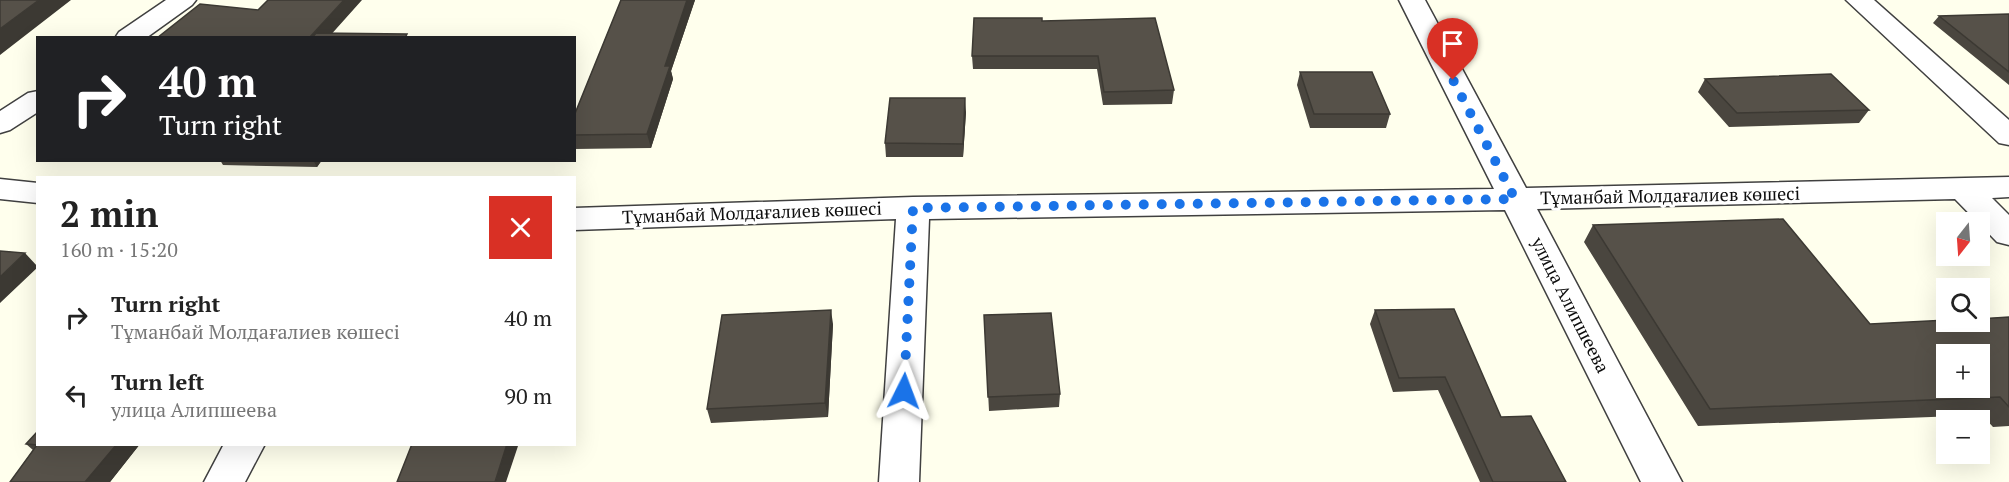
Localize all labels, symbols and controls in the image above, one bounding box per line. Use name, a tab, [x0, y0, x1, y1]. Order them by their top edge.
pin	[1427, 18, 1478, 80]
icon: arrive	[1436, 27, 1469, 60]
text: 40 m	[159, 53, 257, 109]
icon: right	[60, 60, 138, 138]
text: Turn right	[159, 107, 282, 143]
street label: Тұманбай Молдағалиев көшесі	[1540, 181, 1800, 209]
text: 2 min	[60, 190, 158, 237]
street label: Тұманбай Молдағалиев көшесі	[622, 195, 882, 229]
button: close	[489, 196, 552, 259]
north arrow	[1936, 212, 1990, 266]
map controls	[1936, 212, 1990, 464]
street label: улица Алипшеева	[1526, 232, 1616, 377]
text: 160 m · 15:20	[60, 236, 178, 263]
button: search	[1936, 278, 1990, 332]
text: Turn right	[111, 289, 220, 318]
icon: right	[60, 301, 93, 334]
text: 40 m	[504, 303, 552, 332]
text: Тұманбай Молдағалиев көшесі	[111, 318, 400, 345]
button: +	[1936, 344, 1990, 398]
position arrow	[872, 359, 936, 423]
text: Turn left	[111, 367, 204, 396]
icon: left	[60, 379, 93, 412]
text: 90 m	[504, 381, 552, 410]
text: улица Алипшеева	[111, 396, 277, 423]
button: −	[1936, 410, 1990, 464]

